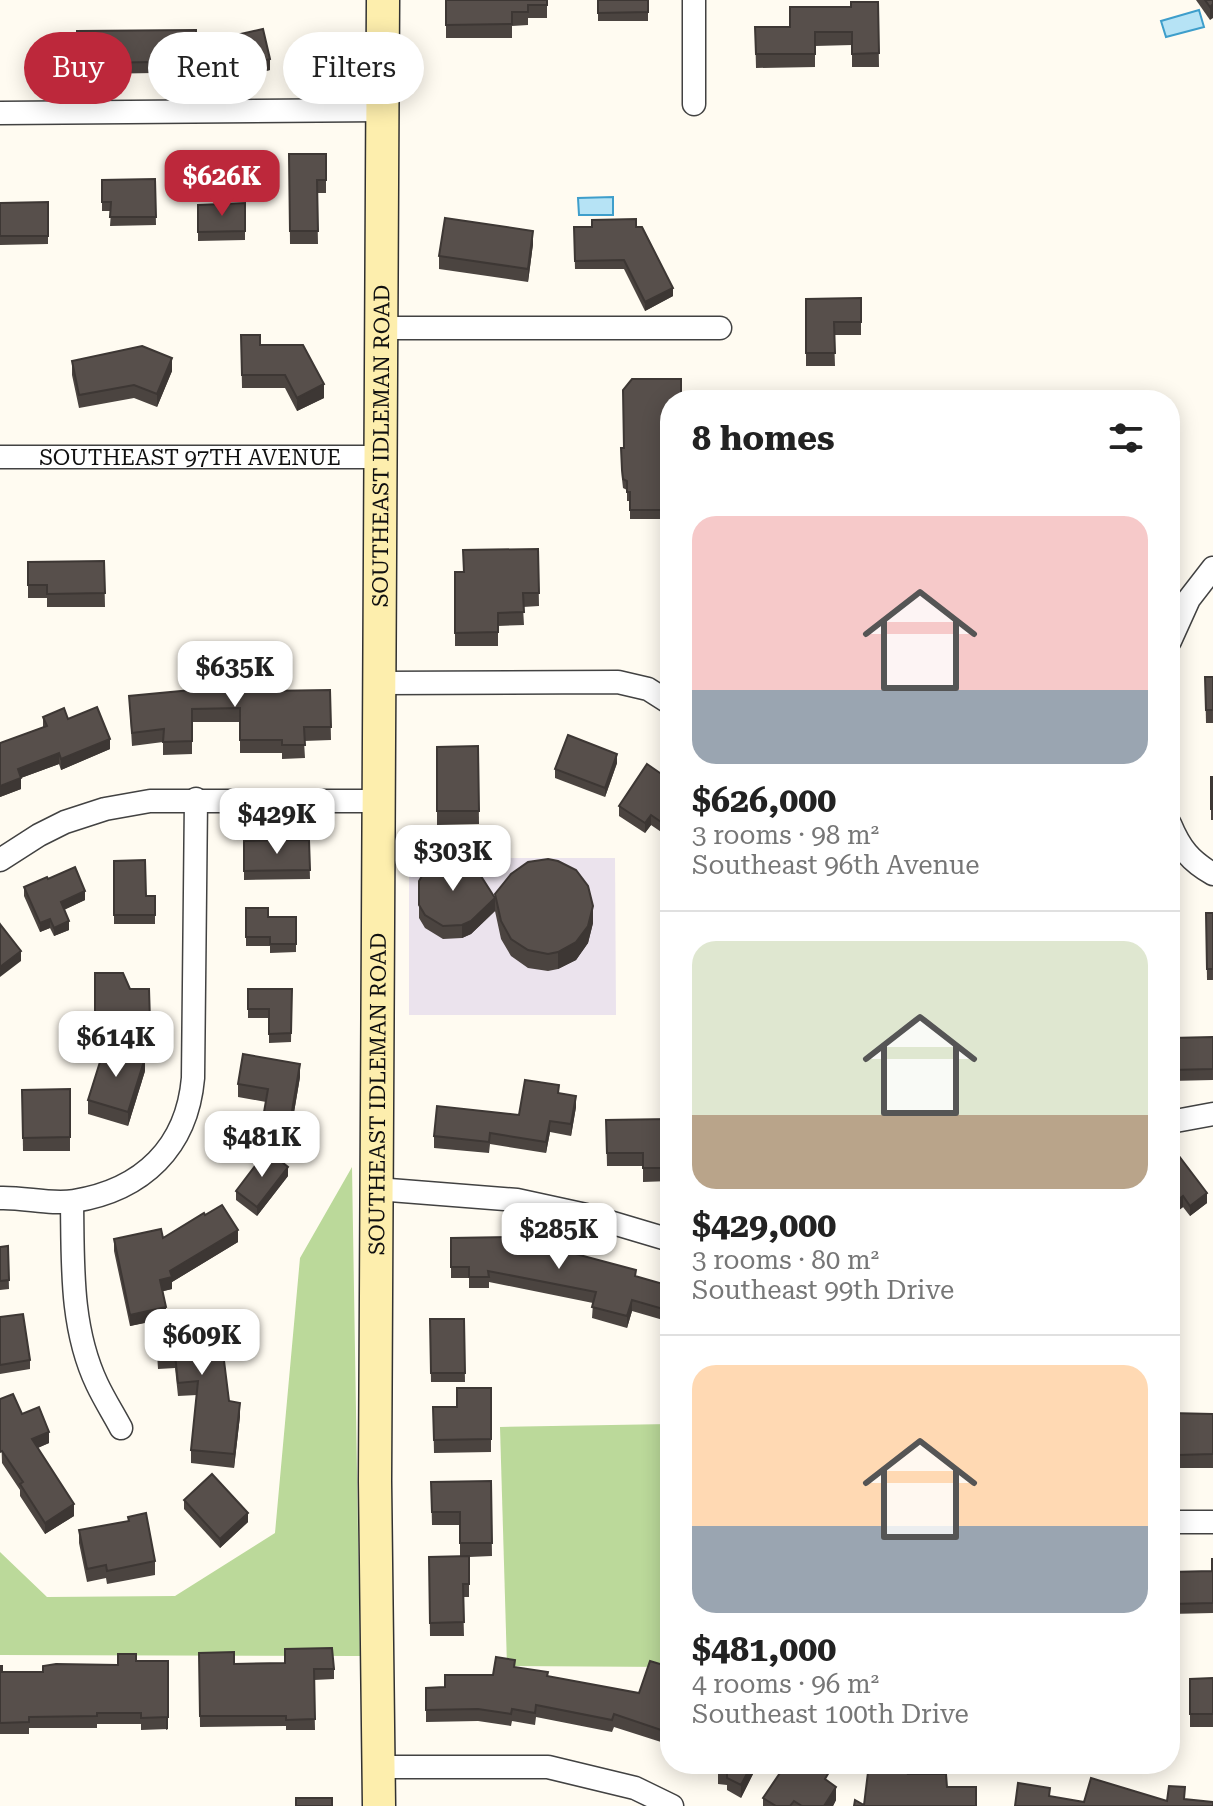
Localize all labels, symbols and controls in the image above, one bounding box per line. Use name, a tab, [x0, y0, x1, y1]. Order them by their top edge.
chip: Buy	[24, 32, 132, 104]
chip: Rent	[148, 32, 267, 104]
chip: Filters	[283, 32, 424, 104]
pin: $626K	[166, 150, 278, 218]
text: $626K	[183, 161, 261, 191]
street label: SOUTHEAST IDLEMAN ROAD	[368, 285, 394, 607]
icon: filters	[1104, 416, 1148, 460]
text: 8 homes	[692, 418, 835, 458]
street label: SOUTHEAST 97TH AVENUE	[39, 445, 341, 470]
icon: home	[848, 568, 992, 712]
pin: $635K	[179, 641, 291, 709]
text: $635K	[196, 652, 274, 682]
text: $626,000	[692, 780, 836, 820]
pin: $429K	[221, 788, 333, 856]
text: $429K	[238, 799, 316, 829]
text: 3 rooms · 98 m²	[692, 820, 879, 850]
pin: $303K	[397, 825, 509, 893]
text: $303K	[414, 836, 492, 866]
text: Southeast 96th Avenue	[692, 850, 980, 880]
street label: SOUTHEAST IDLEMAN ROAD	[364, 933, 391, 1255]
icon: home	[848, 993, 992, 1137]
pin: $614K	[60, 1011, 172, 1079]
text: $614K	[77, 1022, 155, 1052]
pin: $481K	[206, 1111, 318, 1179]
text: $481K	[223, 1122, 301, 1152]
pin: $285K	[503, 1203, 615, 1271]
text: $429,000	[692, 1205, 836, 1245]
text: $285K	[520, 1214, 598, 1244]
text: 3 rooms · 80 m²	[692, 1245, 879, 1275]
text: Southeast 99th Drive	[692, 1275, 954, 1305]
pin: $609K	[146, 1309, 258, 1377]
text: $609K	[163, 1320, 241, 1350]
icon: home	[848, 1417, 992, 1561]
text: $481,000	[692, 1629, 836, 1669]
text: 4 rooms · 96 m²	[692, 1669, 879, 1699]
text: Southeast 100th Drive	[692, 1699, 969, 1729]

